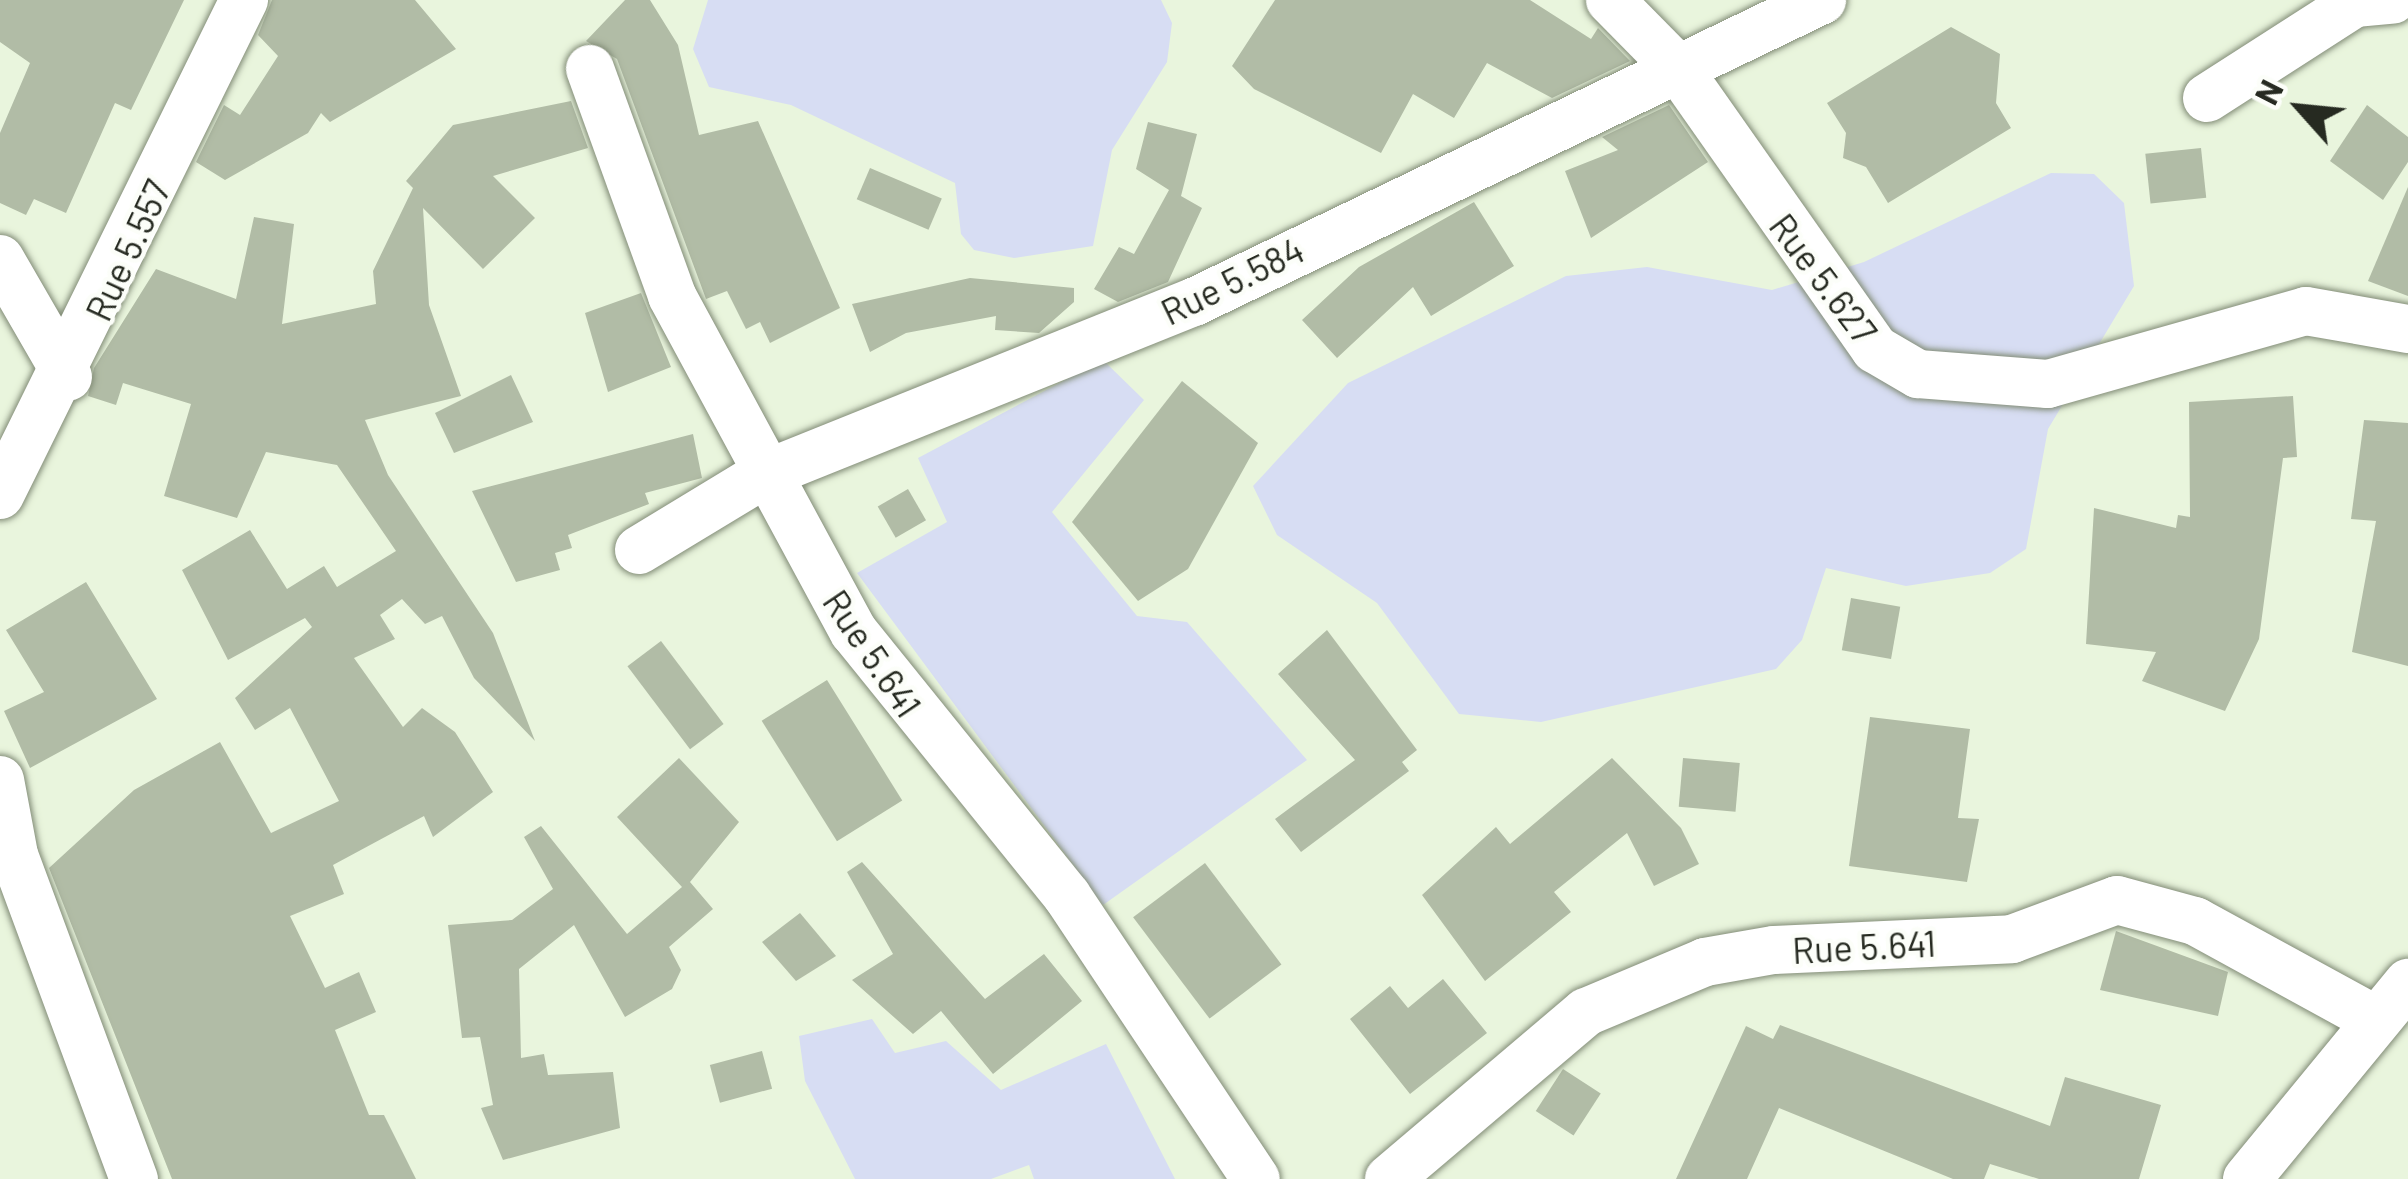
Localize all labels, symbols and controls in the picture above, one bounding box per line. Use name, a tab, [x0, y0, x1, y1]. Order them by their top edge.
north arrow	[2240, 48, 2360, 168]
text: N	[2245, 73, 2291, 111]
street label: Rue 5.557	[76, 173, 178, 327]
street label: Rue 5.627	[1761, 205, 1887, 351]
street label: Rue 5.584	[1154, 227, 1310, 333]
street label: Rue 5.641	[815, 581, 931, 725]
street label: Rue 5.641	[1791, 921, 1937, 971]

